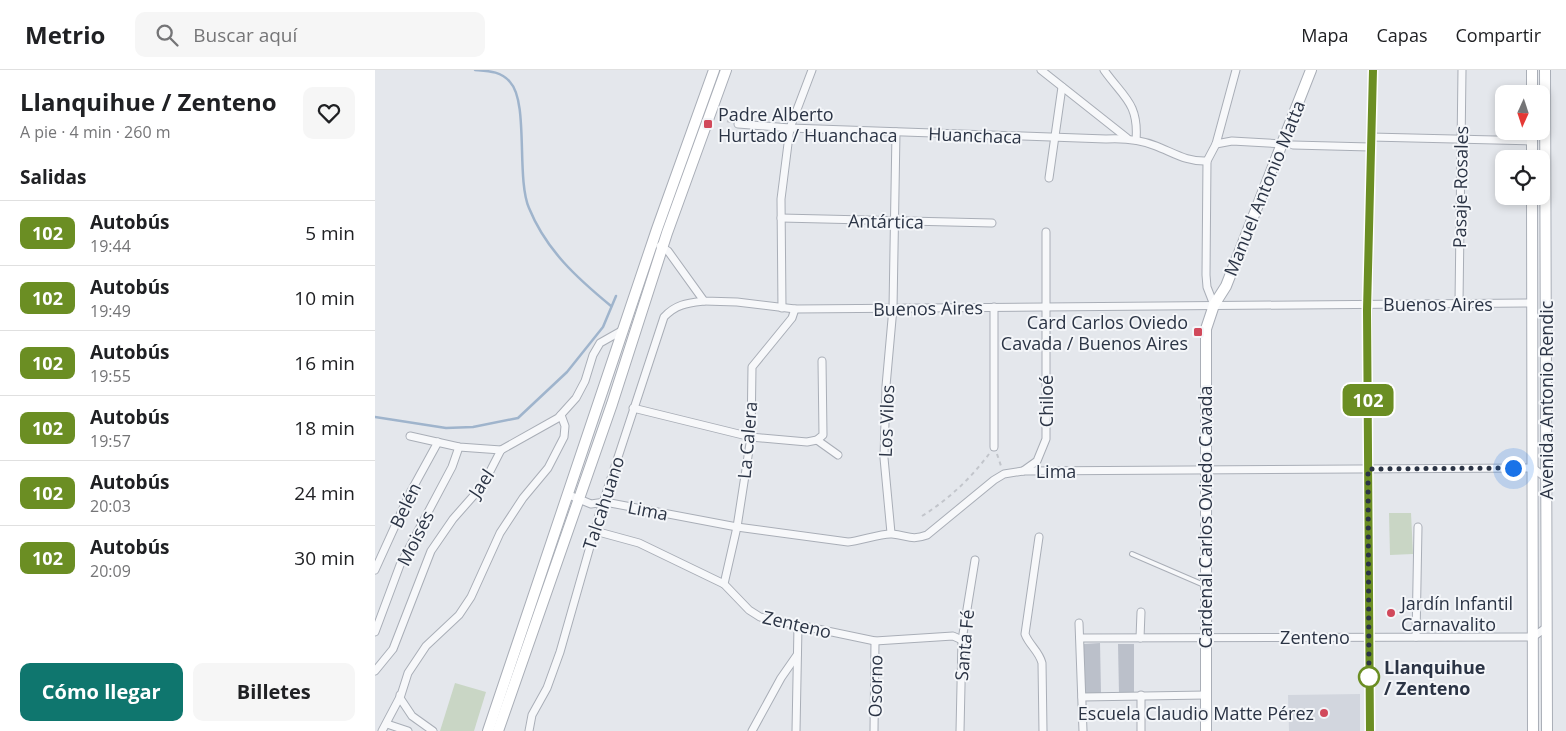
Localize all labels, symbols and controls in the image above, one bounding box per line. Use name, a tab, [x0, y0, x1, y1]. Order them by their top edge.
search box	[135, 12, 485, 57]
text: Metrio	[25, 18, 105, 51]
icon: search	[153, 21, 181, 49]
text: Buscar aquí	[193, 22, 297, 48]
text: Mapa	[1301, 23, 1349, 47]
text: Capas	[1377, 23, 1427, 47]
text: Compartir	[1455, 23, 1541, 47]
text: Llanquihue / Zenteno	[20, 85, 277, 118]
north arrow	[1495, 85, 1550, 140]
map controls	[1495, 85, 1550, 205]
button: heart	[303, 87, 355, 139]
street label: Manuel Antonio Matta	[1218, 97, 1310, 279]
place label: Padre Alberto Hurtado / Huanchaca	[718, 102, 898, 147]
marker: Padre Alberto Hurtado / Huanchaca	[702, 118, 714, 130]
text: A pie · 4 min · 260 m	[20, 121, 171, 143]
street label: Huanchaca	[928, 121, 1022, 149]
street label: Pasaje Rosales	[1447, 126, 1473, 248]
button: locate	[1495, 150, 1550, 205]
text: Salidas	[20, 164, 86, 190]
street label: Antártica	[848, 208, 924, 234]
text: Autobús	[90, 209, 170, 235]
text: 5 min	[305, 220, 355, 246]
text: 102	[32, 221, 63, 245]
text: 19:44	[90, 235, 131, 257]
text: Autobús	[90, 274, 170, 300]
text: 10 min	[294, 285, 355, 311]
text: 102	[32, 286, 63, 310]
street label: Buenos Aires	[1383, 292, 1493, 316]
street label: Buenos Aires	[873, 295, 983, 321]
text: 19:49	[90, 300, 131, 322]
street label: Avenida Antonio Rendic	[1534, 300, 1558, 499]
place label: Card Carlos Oviedo Cavada / Buenos Aires	[1001, 310, 1188, 355]
marker: Card Carlos Oviedo Cavada / Buenos Aires	[1192, 326, 1204, 338]
text: Autobús	[90, 339, 170, 365]
text: 16 min	[294, 350, 355, 376]
text: 102	[32, 351, 63, 375]
text: 19:55	[90, 365, 131, 387]
street label: Chiloé	[1034, 375, 1058, 427]
street label: Los Vilos	[873, 384, 899, 458]
line badge: 102	[1339, 384, 1397, 416]
street label: Cardenal Carlos Oviedo Cavada	[1193, 386, 1217, 648]
text: 102	[1353, 388, 1383, 412]
street label: La Calera	[732, 400, 762, 480]
text: Autobús	[90, 404, 170, 430]
text: 18 min	[294, 415, 355, 441]
text: 102	[32, 416, 63, 440]
text: 19:57	[90, 430, 131, 452]
street label: Talcahuano	[577, 453, 629, 553]
your location	[1501, 456, 1526, 481]
street label: Lima	[1036, 459, 1076, 483]
street label: Jael	[462, 464, 499, 504]
text: Autobús	[90, 469, 170, 495]
street label: Belén	[384, 478, 426, 532]
text: 24 min	[294, 480, 355, 506]
text: 102	[32, 481, 63, 505]
street label: Lima	[626, 494, 670, 526]
text: 20:03	[90, 495, 131, 517]
street label: Moisés	[391, 506, 439, 570]
text: Autobús	[90, 534, 170, 560]
text: 30 min	[294, 545, 355, 571]
text: 102	[32, 546, 63, 570]
text: 20:09	[90, 560, 131, 582]
place label: Jardín Infantil Carnavalito	[1399, 591, 1513, 636]
street label: Zenteno	[760, 604, 834, 644]
marker: Jardín Infantil Carnavalito	[1385, 607, 1397, 619]
street label: Santa Fé	[949, 608, 979, 682]
street label: Zenteno	[1280, 625, 1350, 649]
street label: Osorno	[862, 654, 888, 718]
place label: Llanquihue / Zenteno	[1384, 655, 1485, 700]
button: Cómo llegar	[20, 663, 183, 721]
button: Billetes	[193, 663, 355, 721]
marker: Llanquihue / Zenteno	[1358, 666, 1380, 688]
place label: Escuela Claudio Matte Pérez	[1078, 701, 1314, 725]
marker: Escuela Claudio Matte Pérez	[1318, 707, 1330, 719]

